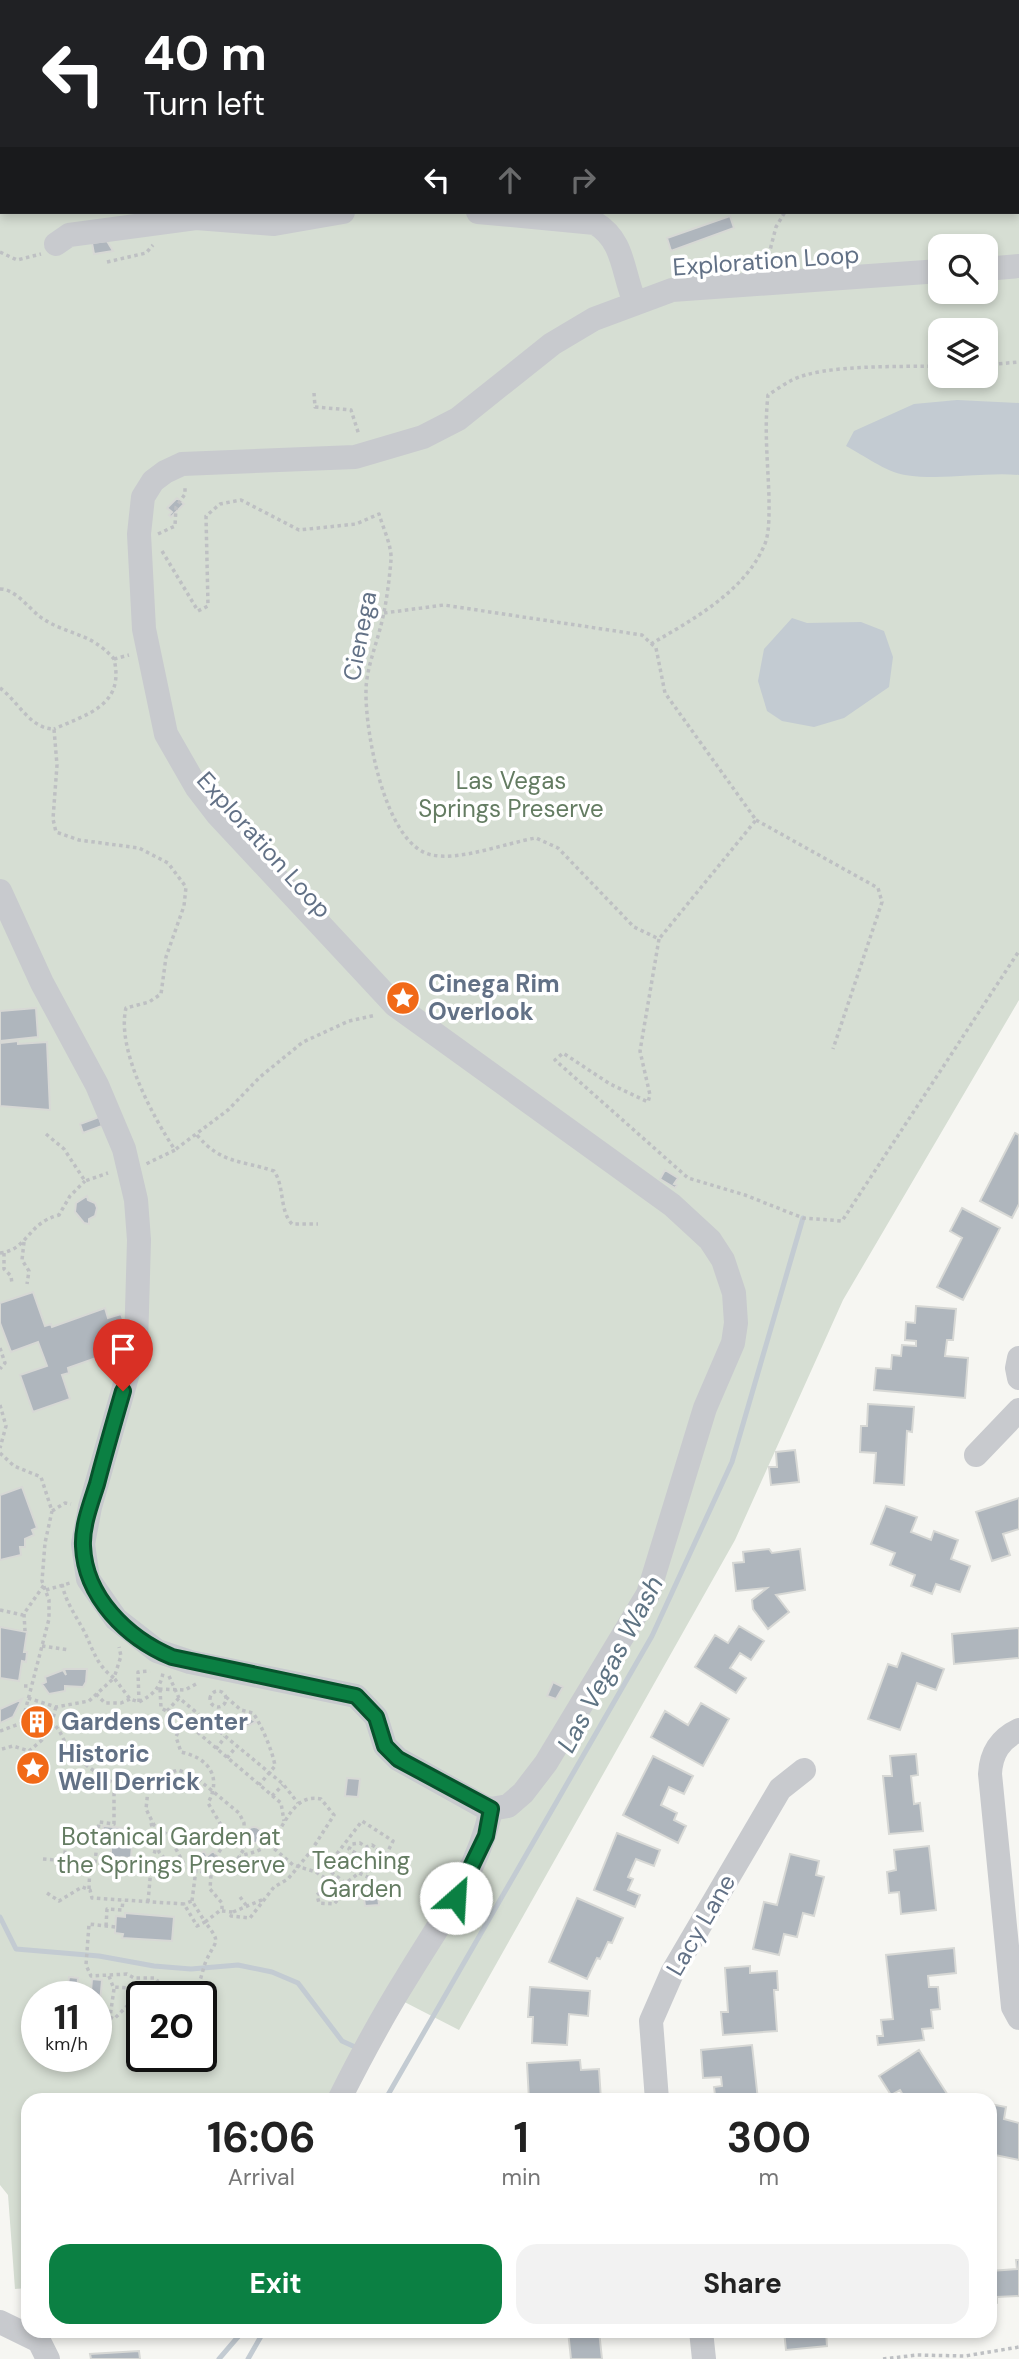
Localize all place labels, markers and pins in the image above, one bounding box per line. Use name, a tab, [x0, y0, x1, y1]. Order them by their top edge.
place label: Cinega Rim Overlook	[428, 968, 560, 1027]
place icon: Cinega Rim Overlook	[384, 979, 422, 1017]
pin	[93, 1319, 153, 1391]
building icon: Gardens Center	[18, 1703, 56, 1741]
place label: Gardens Center	[61, 1706, 248, 1737]
place label: Historic Well Derrick	[58, 1738, 200, 1797]
place icon: Historic Well Derrick	[14, 1749, 52, 1787]

